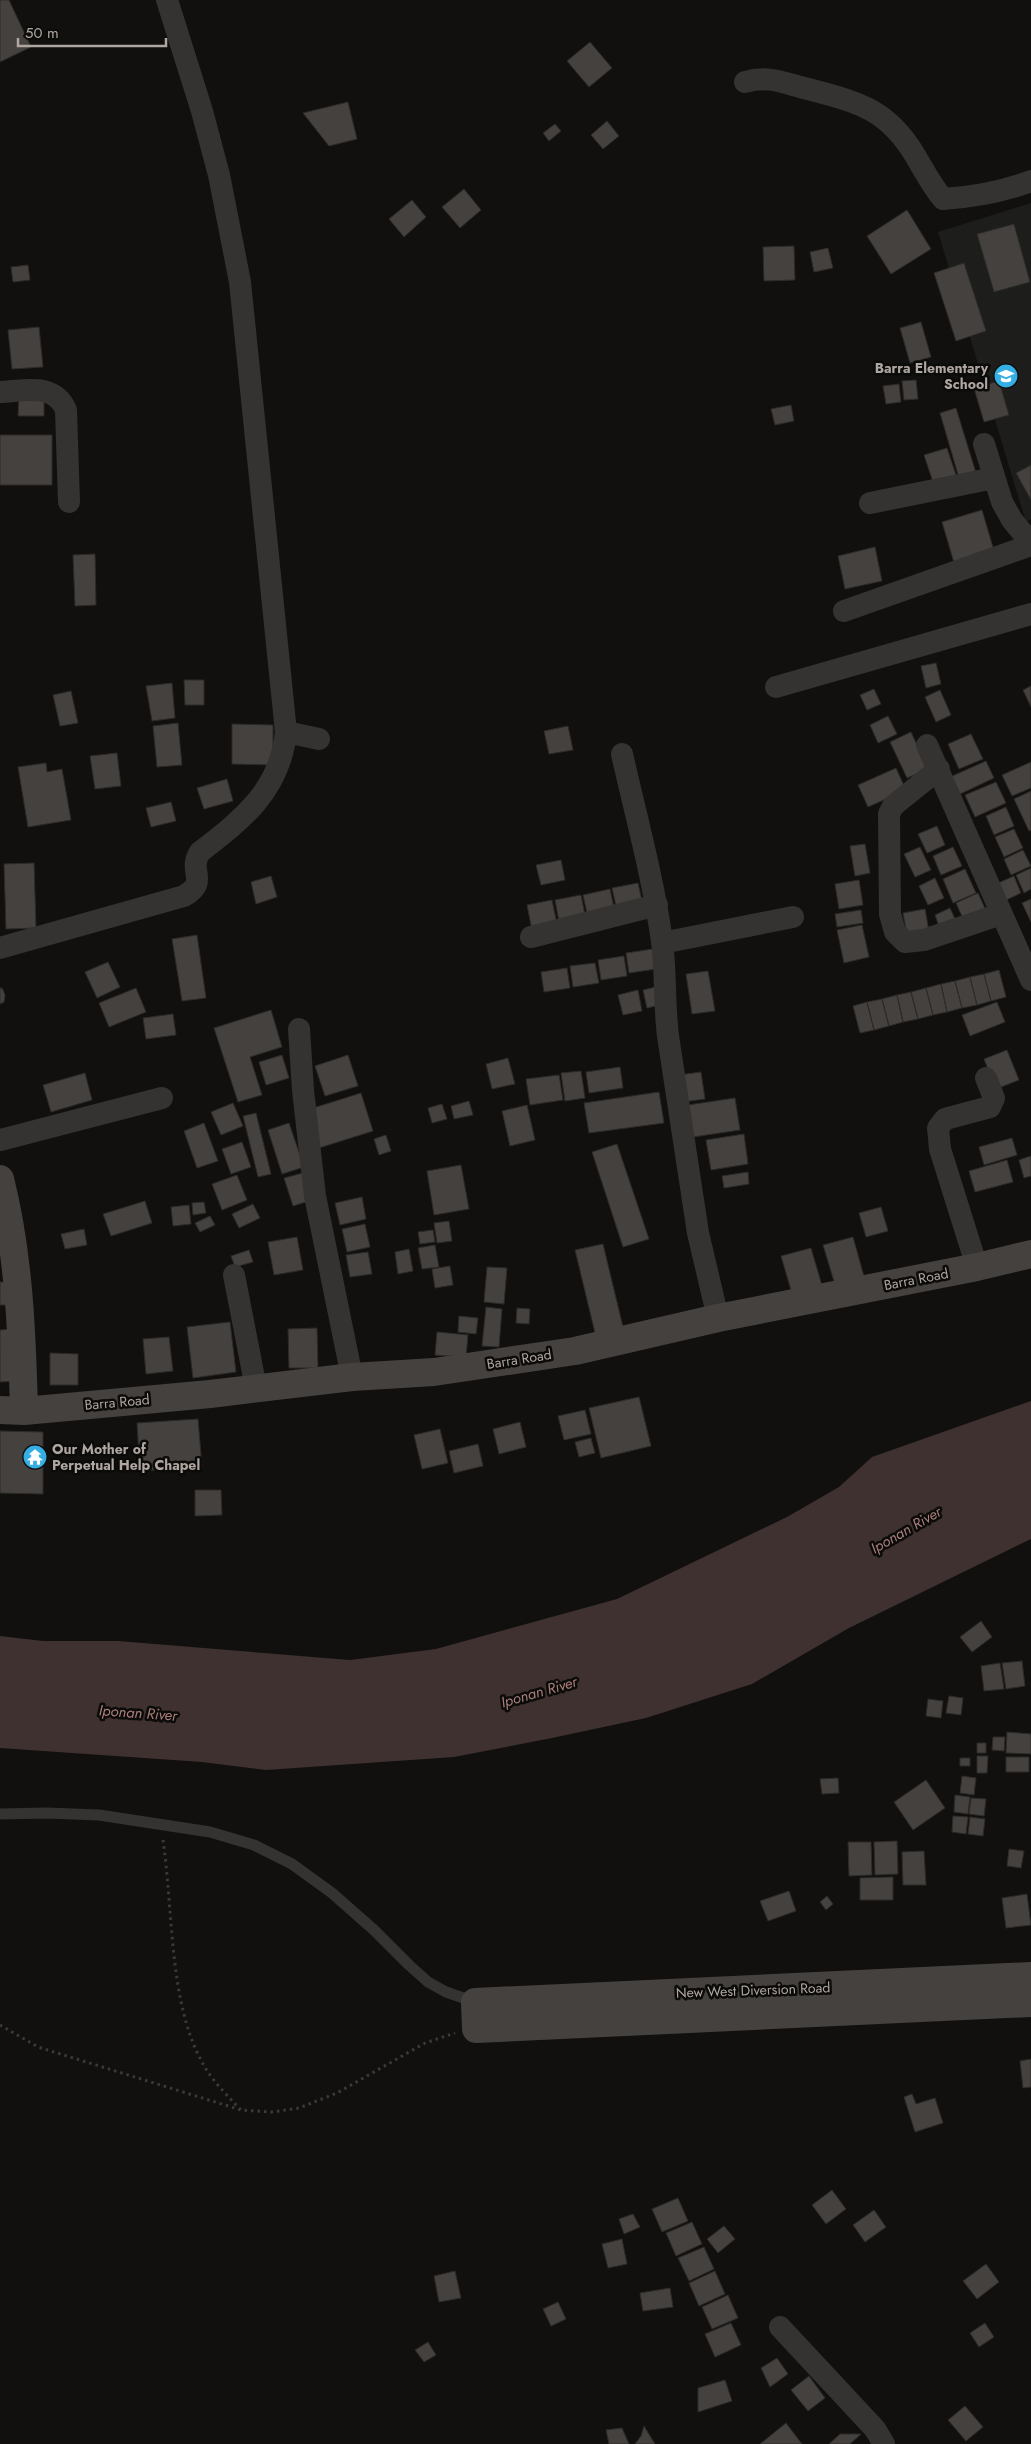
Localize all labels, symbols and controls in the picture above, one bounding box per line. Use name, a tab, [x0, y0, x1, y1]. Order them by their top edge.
scale bar	[18, 15, 165, 47]
text: 50 m	[25, 22, 59, 44]
place label: Barra Elementary School	[875, 358, 989, 394]
school or university icon: Barra Elementary School	[993, 363, 1019, 389]
street label: Barra Road	[882, 1263, 950, 1295]
street label: Barra Road	[485, 1344, 553, 1374]
street label: Barra Road	[84, 1389, 150, 1415]
place label: Our Mother of Perpetual Help Chapel	[52, 1439, 200, 1475]
temple icon: Our Mother of Perpetual Help Chapel	[22, 1444, 48, 1470]
water label: Iponan River	[867, 1500, 946, 1559]
water label: Iponan River	[498, 1670, 581, 1713]
water label: Iponan River	[98, 1699, 179, 1727]
street label: New West Diversion Road	[675, 1977, 831, 2003]

